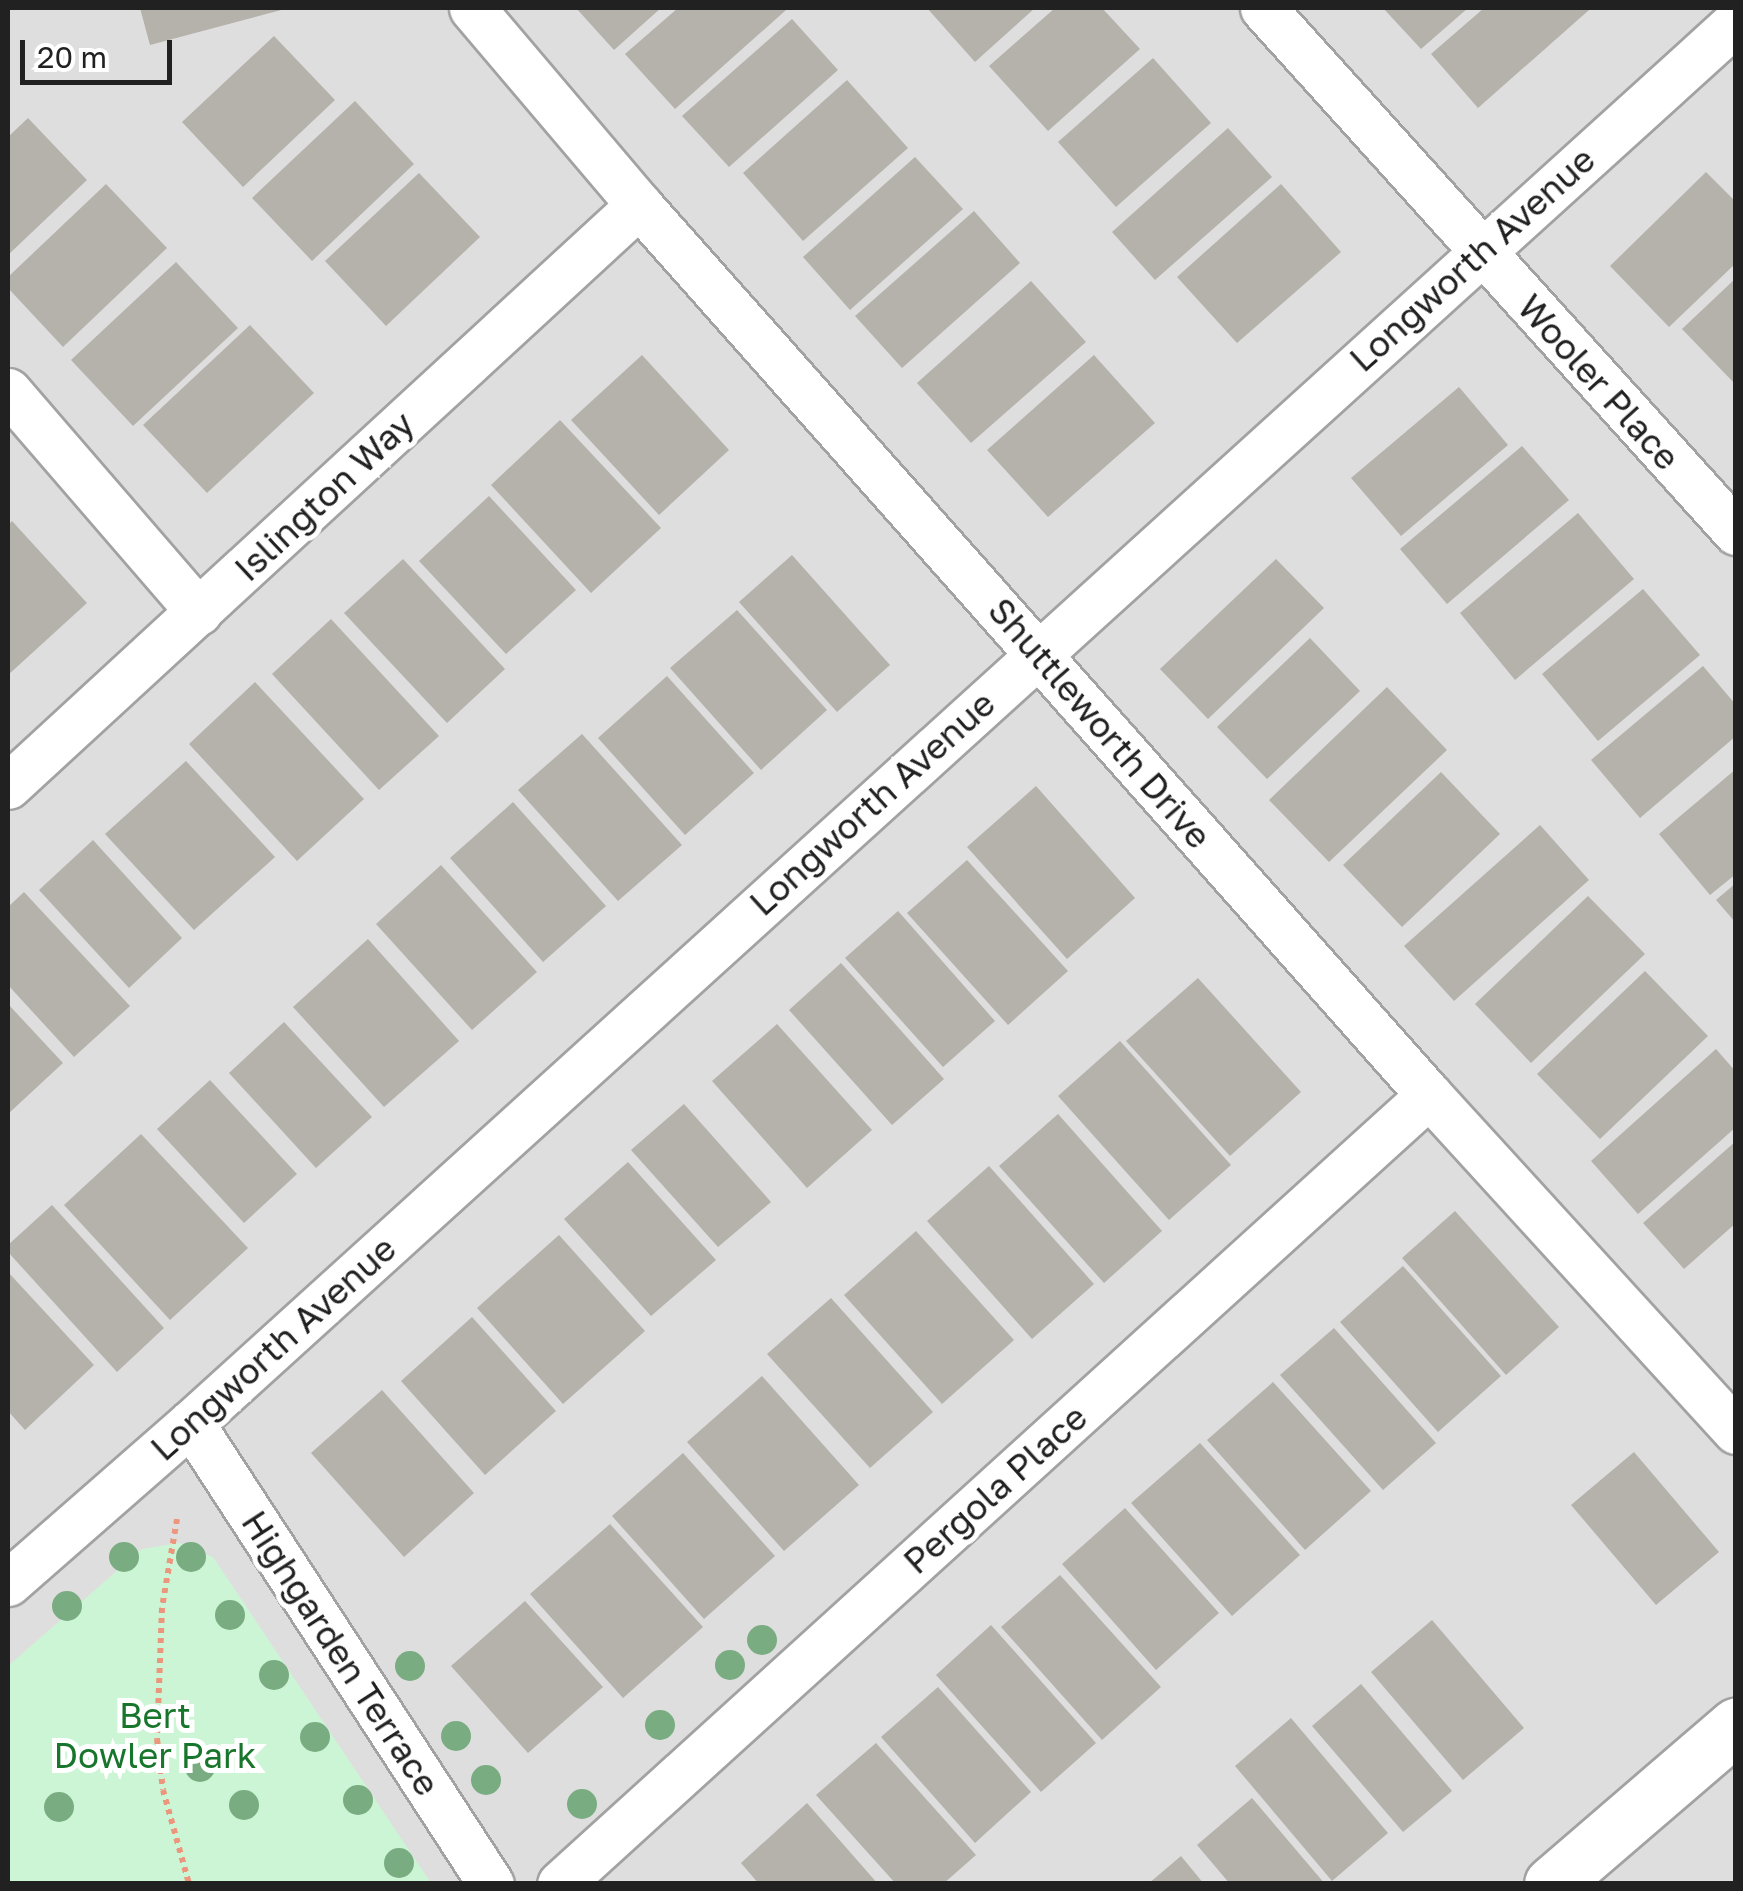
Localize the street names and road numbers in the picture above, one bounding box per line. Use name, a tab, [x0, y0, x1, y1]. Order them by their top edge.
street label: Longworth Avenue	[1341, 138, 1603, 380]
street label: Wooler Place	[1509, 286, 1689, 478]
street label: Islington Way	[226, 402, 422, 590]
street label: Shuttleworth Drive	[980, 589, 1220, 857]
street label: Longworth Avenue	[741, 682, 1003, 924]
street label: Longworth Avenue	[142, 1227, 404, 1469]
street label: Pergola Place	[895, 1396, 1095, 1582]
street label: Highgarden Terrace	[233, 1503, 449, 1803]

